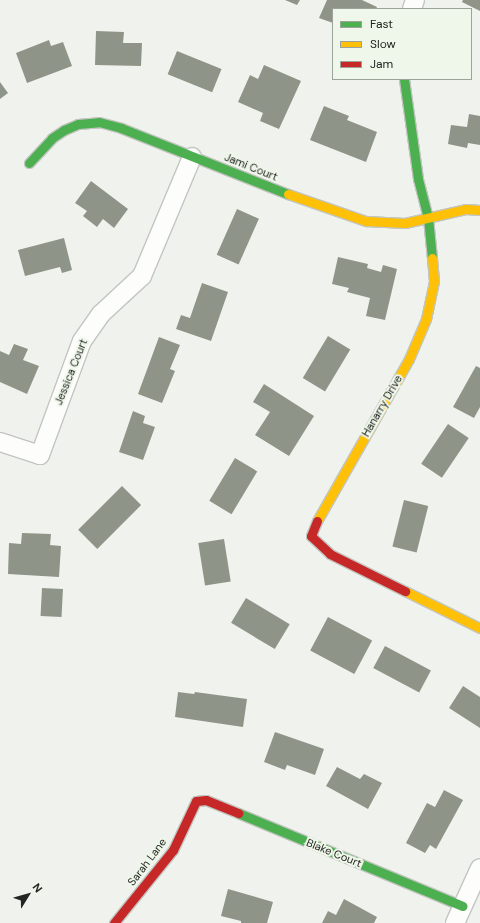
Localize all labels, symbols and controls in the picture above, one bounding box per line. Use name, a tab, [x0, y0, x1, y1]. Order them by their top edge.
legend	[332, 8, 472, 80]
text: Fast	[370, 16, 393, 32]
text: Slow	[370, 36, 396, 52]
text: Jam	[370, 56, 393, 72]
street label: Jami Court	[223, 150, 279, 184]
street label: Jessica Court	[52, 337, 90, 407]
street label: Hanarry Drive	[359, 373, 405, 439]
street label: Sarah Lane	[125, 836, 169, 888]
street label: Blake Court	[304, 836, 364, 870]
north arrow	[8, 875, 48, 915]
text: N	[30, 880, 46, 895]

